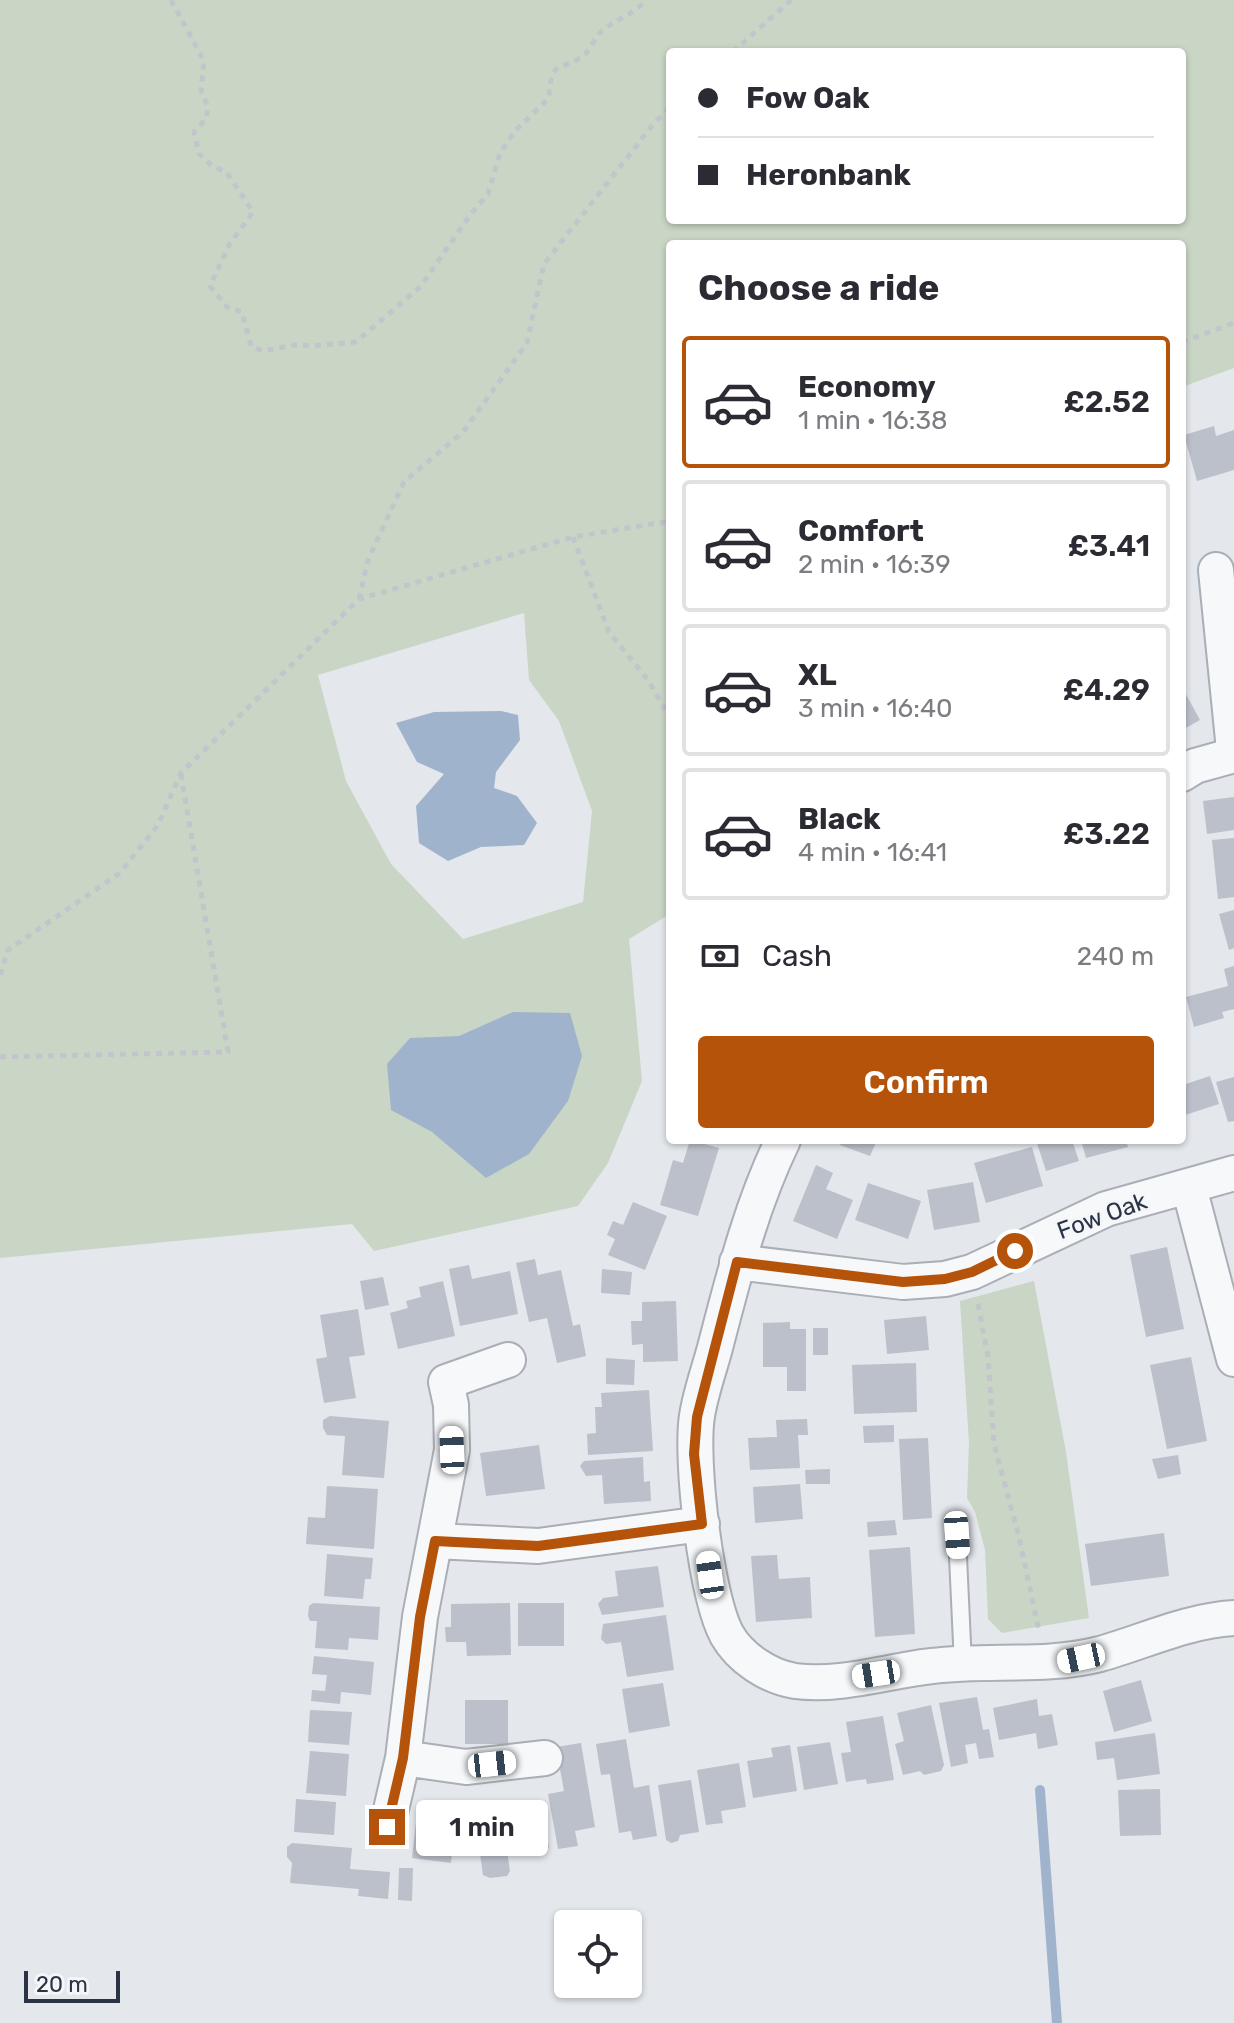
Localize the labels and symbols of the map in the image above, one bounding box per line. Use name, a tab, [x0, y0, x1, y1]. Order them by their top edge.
street label: Fow Oak	[1053, 1187, 1151, 1245]
route start	[997, 1233, 1033, 1269]
car	[439, 1426, 465, 1474]
car	[943, 1510, 971, 1560]
car	[695, 1550, 725, 1600]
car	[1055, 1641, 1107, 1675]
car	[850, 1658, 902, 1690]
car	[467, 1750, 517, 1778]
callout: 1 min	[415, 1799, 547, 1855]
route end	[369, 1809, 405, 1845]
scale bar	[24, 1967, 120, 2003]

